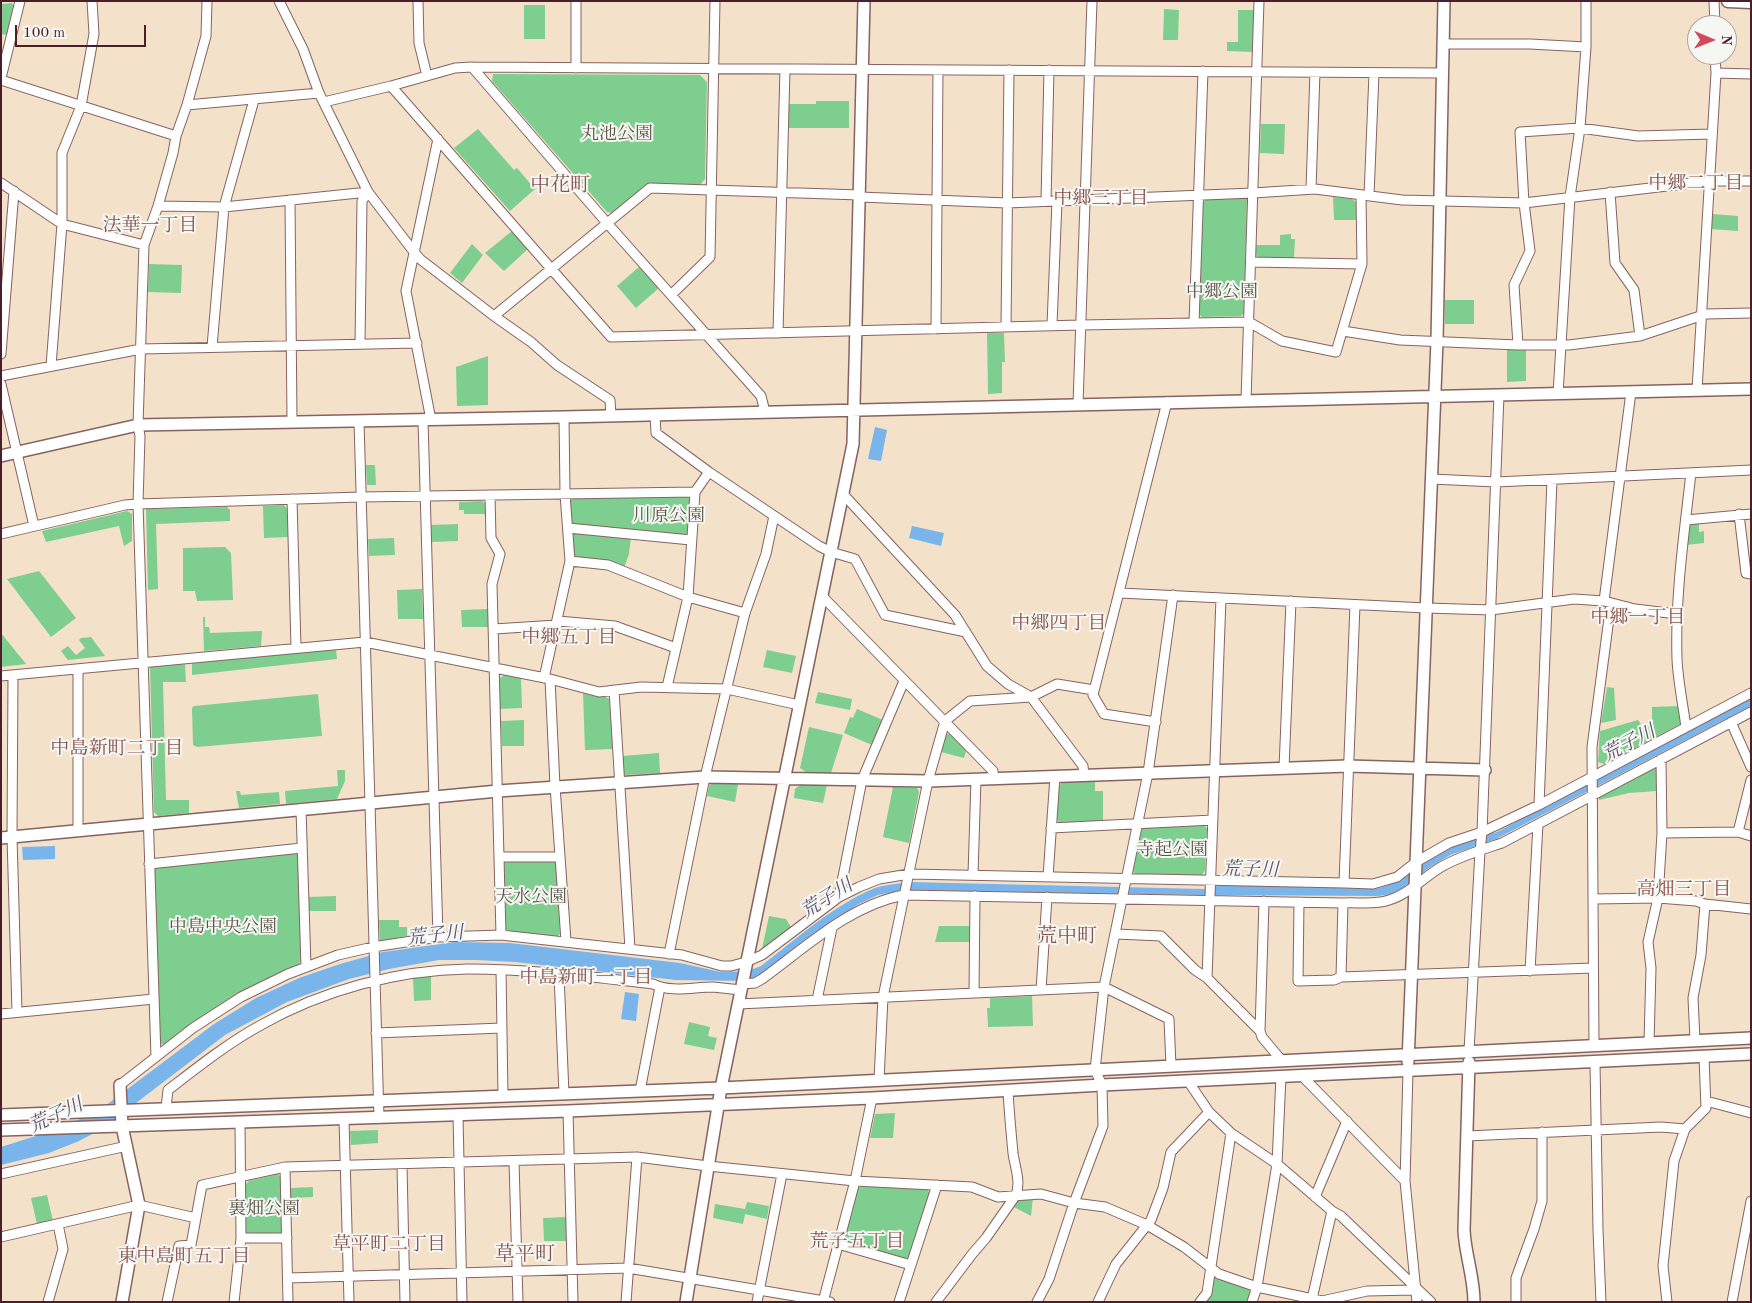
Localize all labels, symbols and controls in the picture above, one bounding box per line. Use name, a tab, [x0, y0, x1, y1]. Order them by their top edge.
scale bar	[18, 15, 149, 47]
north arrow	[1687, 15, 1737, 65]
text: 100 m	[23, 26, 65, 41]
text: N	[1719, 35, 1733, 46]
park label: 丸池公園	[581, 123, 653, 145]
district label: 中郷二丁目	[1649, 173, 1743, 195]
district label: 中花町	[530, 174, 590, 198]
district label: 中郷三丁目	[1054, 188, 1148, 210]
district label: 法華一丁目	[103, 215, 197, 237]
park label: 中郷公園	[1186, 281, 1258, 303]
park label: 川原公園	[633, 505, 705, 527]
district label: 中郷一丁目	[1591, 607, 1685, 629]
district label: 中郷四丁目	[1012, 613, 1106, 635]
district label: 中郷五丁目	[522, 627, 616, 649]
water label: 荒子川	[1598, 721, 1660, 767]
district label: 中島新町二丁目	[51, 738, 183, 760]
park label: 寺起公園	[1136, 839, 1208, 861]
water label: 荒子川	[1221, 858, 1279, 882]
water label: 荒子川	[797, 874, 857, 924]
district label: 高畑三丁目	[1637, 879, 1731, 901]
park label: 天水公園	[495, 886, 567, 908]
park label: 中島中央公園	[169, 916, 277, 938]
water label: 荒子川	[405, 922, 465, 950]
district label: 荒中町	[1037, 925, 1097, 949]
district label: 中島新町一丁目	[520, 967, 652, 989]
water label: 荒子川	[25, 1094, 87, 1138]
park label: 裏畑公園	[228, 1198, 300, 1220]
district label: 荒子五丁目	[810, 1231, 904, 1253]
district label: 草平町二丁目	[332, 1234, 446, 1256]
district label: 草平町	[495, 1243, 555, 1267]
district label: 東中島町五丁目	[118, 1246, 250, 1268]

